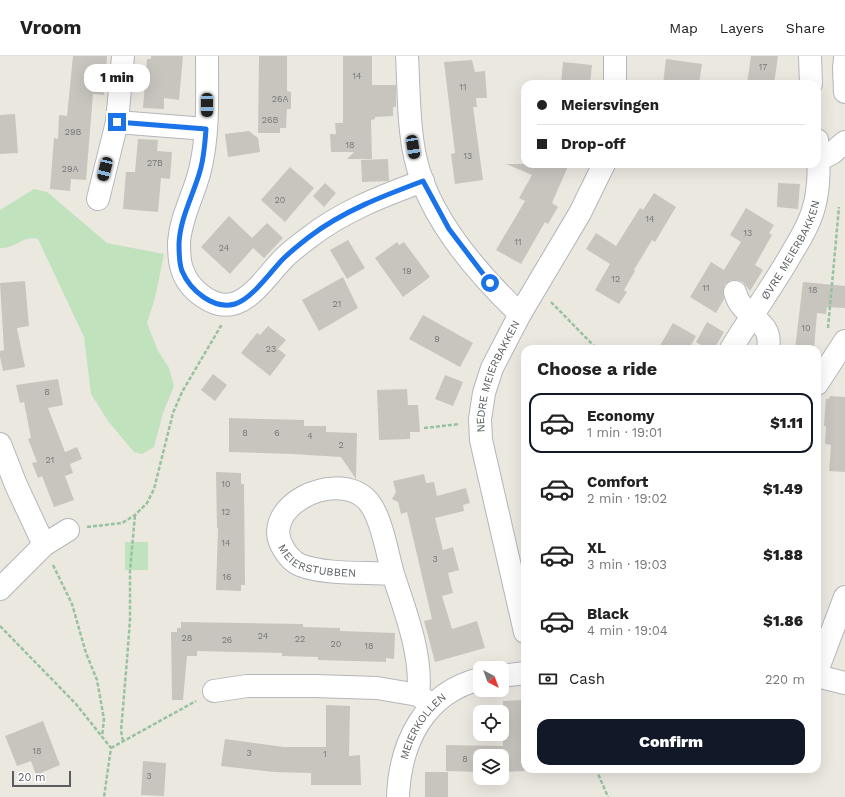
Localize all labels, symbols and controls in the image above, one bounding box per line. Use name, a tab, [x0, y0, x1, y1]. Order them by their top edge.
text: Vroom	[20, 16, 81, 39]
text: Map	[669, 20, 698, 36]
text: Layers	[720, 20, 764, 36]
text: Share	[786, 20, 825, 36]
house number: 17	[759, 62, 767, 72]
callout: 1 min	[84, 64, 150, 92]
text: 1 min	[100, 70, 134, 85]
house number: 14	[352, 71, 362, 81]
house number: 11	[459, 82, 467, 92]
car	[201, 93, 213, 117]
house number: 26A	[272, 94, 288, 104]
text: Meiersvingen	[561, 96, 659, 114]
route end	[108, 113, 126, 131]
house number: 26B	[262, 115, 278, 125]
house number: 29B	[65, 127, 81, 137]
car	[405, 134, 421, 160]
text: Drop-off	[561, 135, 626, 153]
house number: 18	[345, 140, 355, 150]
house number: 13	[464, 151, 472, 161]
car	[96, 156, 114, 182]
house number: 27B	[147, 158, 163, 168]
house number: 29A	[62, 164, 78, 174]
house number: 20	[275, 195, 286, 205]
street label: ØVRE MEIERBAKKEN	[759, 199, 822, 302]
house number: 14	[645, 214, 655, 224]
house number: 13	[744, 228, 752, 238]
house number: 11	[514, 237, 522, 247]
house number: 24	[219, 243, 230, 253]
house number: 19	[402, 266, 412, 276]
route start	[481, 274, 499, 292]
house number: 12	[612, 274, 620, 284]
house number: 11	[702, 283, 710, 293]
house number: 18	[808, 285, 818, 295]
house number: 21	[333, 299, 341, 309]
street label: NEDRE MEIERBAKKEN	[474, 318, 523, 433]
house number: 10	[801, 323, 811, 333]
house number: 9	[434, 334, 440, 344]
house number: 23	[266, 344, 276, 354]
text: Choose a ride	[537, 358, 657, 379]
house number: 8	[44, 387, 50, 397]
icon: car	[539, 405, 575, 441]
text: Economy	[587, 407, 654, 425]
text: $1.11	[770, 414, 803, 432]
text: 1 min · 19:01	[587, 425, 662, 440]
house number: 8	[242, 428, 248, 438]
house number: 6	[274, 428, 280, 438]
house number: 4	[307, 431, 313, 441]
house number: 2	[338, 440, 344, 450]
house number: 21	[46, 455, 54, 465]
icon: car	[539, 471, 575, 507]
text: Comfort	[587, 473, 648, 491]
house number: 10	[221, 479, 231, 489]
text: $1.49	[763, 480, 803, 498]
text: 2 min · 19:02	[587, 491, 667, 506]
house number: 12	[222, 507, 230, 517]
icon: car	[539, 537, 575, 573]
house number: 14	[221, 538, 231, 548]
text: XL	[587, 539, 606, 557]
street label: MEIERSTUBBEN	[275, 542, 356, 580]
text: $1.88	[763, 546, 803, 564]
house number: 3	[432, 554, 438, 564]
text: 3 min · 19:03	[587, 557, 667, 572]
house number: 16	[223, 572, 231, 582]
icon: car	[539, 603, 575, 639]
text: Black	[587, 605, 629, 623]
text: $1.86	[763, 612, 803, 630]
text: 4 min · 19:04	[587, 623, 668, 638]
house number: 24	[258, 631, 269, 641]
house number: 28	[182, 633, 192, 643]
house number: 22	[295, 634, 305, 644]
house number: 26	[222, 635, 232, 645]
house number: 20	[331, 639, 342, 649]
house number: 18	[364, 641, 374, 651]
north arrow	[473, 661, 509, 697]
map controls	[473, 661, 509, 785]
icon: cash	[537, 668, 559, 690]
text: Cash	[569, 670, 605, 688]
text: 220 m	[765, 672, 805, 687]
street label: MEIERKOLLEN	[398, 691, 449, 761]
button: locate	[473, 705, 509, 741]
button: Confirm	[537, 719, 805, 765]
house number: 18	[32, 746, 42, 756]
house number: 3	[246, 748, 252, 758]
house number: 1	[323, 749, 327, 759]
button: layers	[473, 749, 509, 785]
house number: 8	[462, 754, 468, 764]
scale bar	[12, 769, 71, 788]
text: 20 m	[18, 771, 46, 784]
house number: 3	[146, 771, 152, 781]

